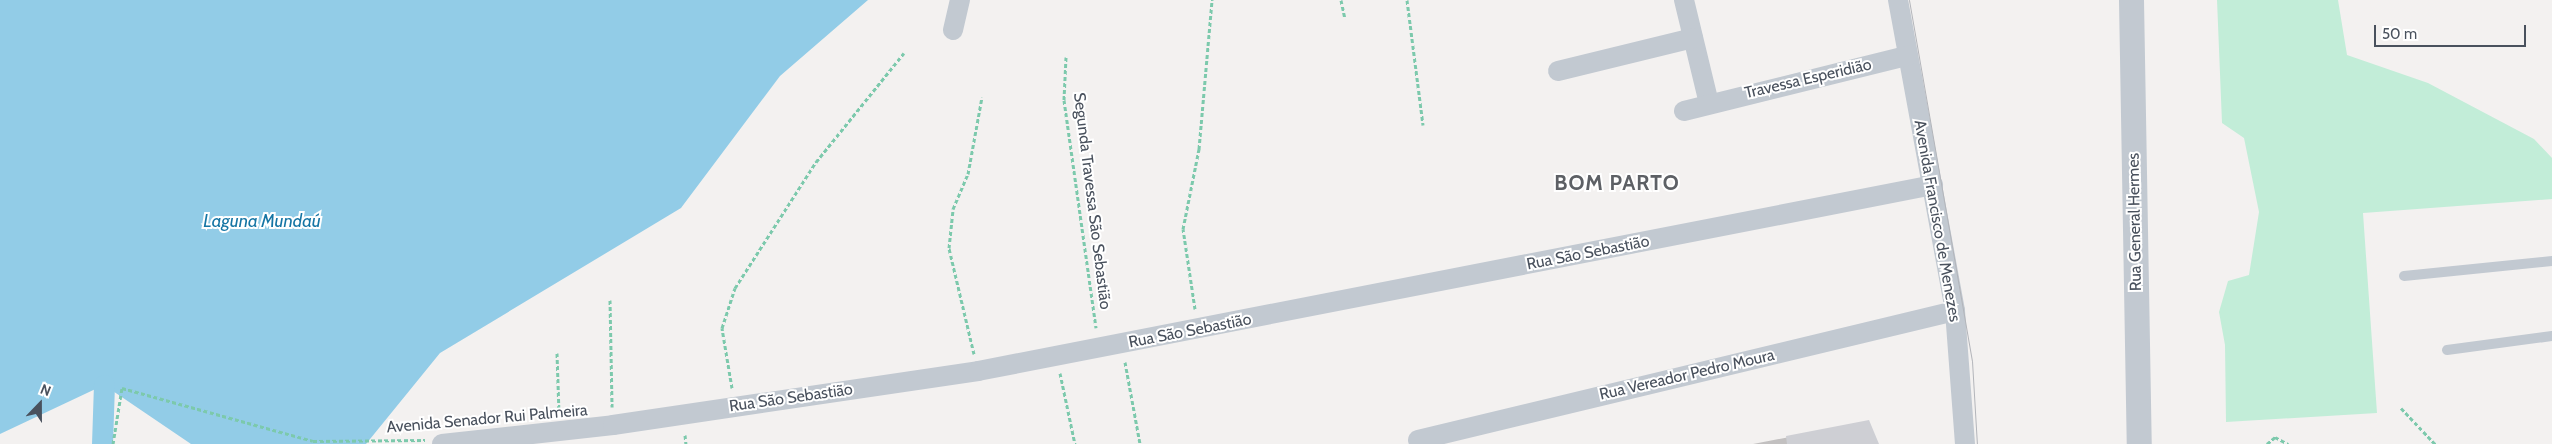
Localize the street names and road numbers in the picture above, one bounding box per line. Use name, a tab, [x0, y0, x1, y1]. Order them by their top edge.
street label: Travessa Esperidião	[1743, 55, 1873, 103]
street label: Segunda Travessa São Sebastião	[1069, 91, 1115, 311]
street label: Avenida Francisco de Menezes	[1910, 119, 1964, 323]
street label: Rua General Hermes	[2124, 153, 2146, 291]
street label: Rua São Sebastião	[1525, 232, 1651, 274]
street label: Rua São Sebastião	[1127, 310, 1253, 352]
street label: Rua Vereador Pedro Moura	[1598, 346, 1776, 404]
street label: Rua São Sebastião	[728, 380, 854, 416]
street label: Avenida Senador Rui Palmeira	[386, 401, 588, 437]

